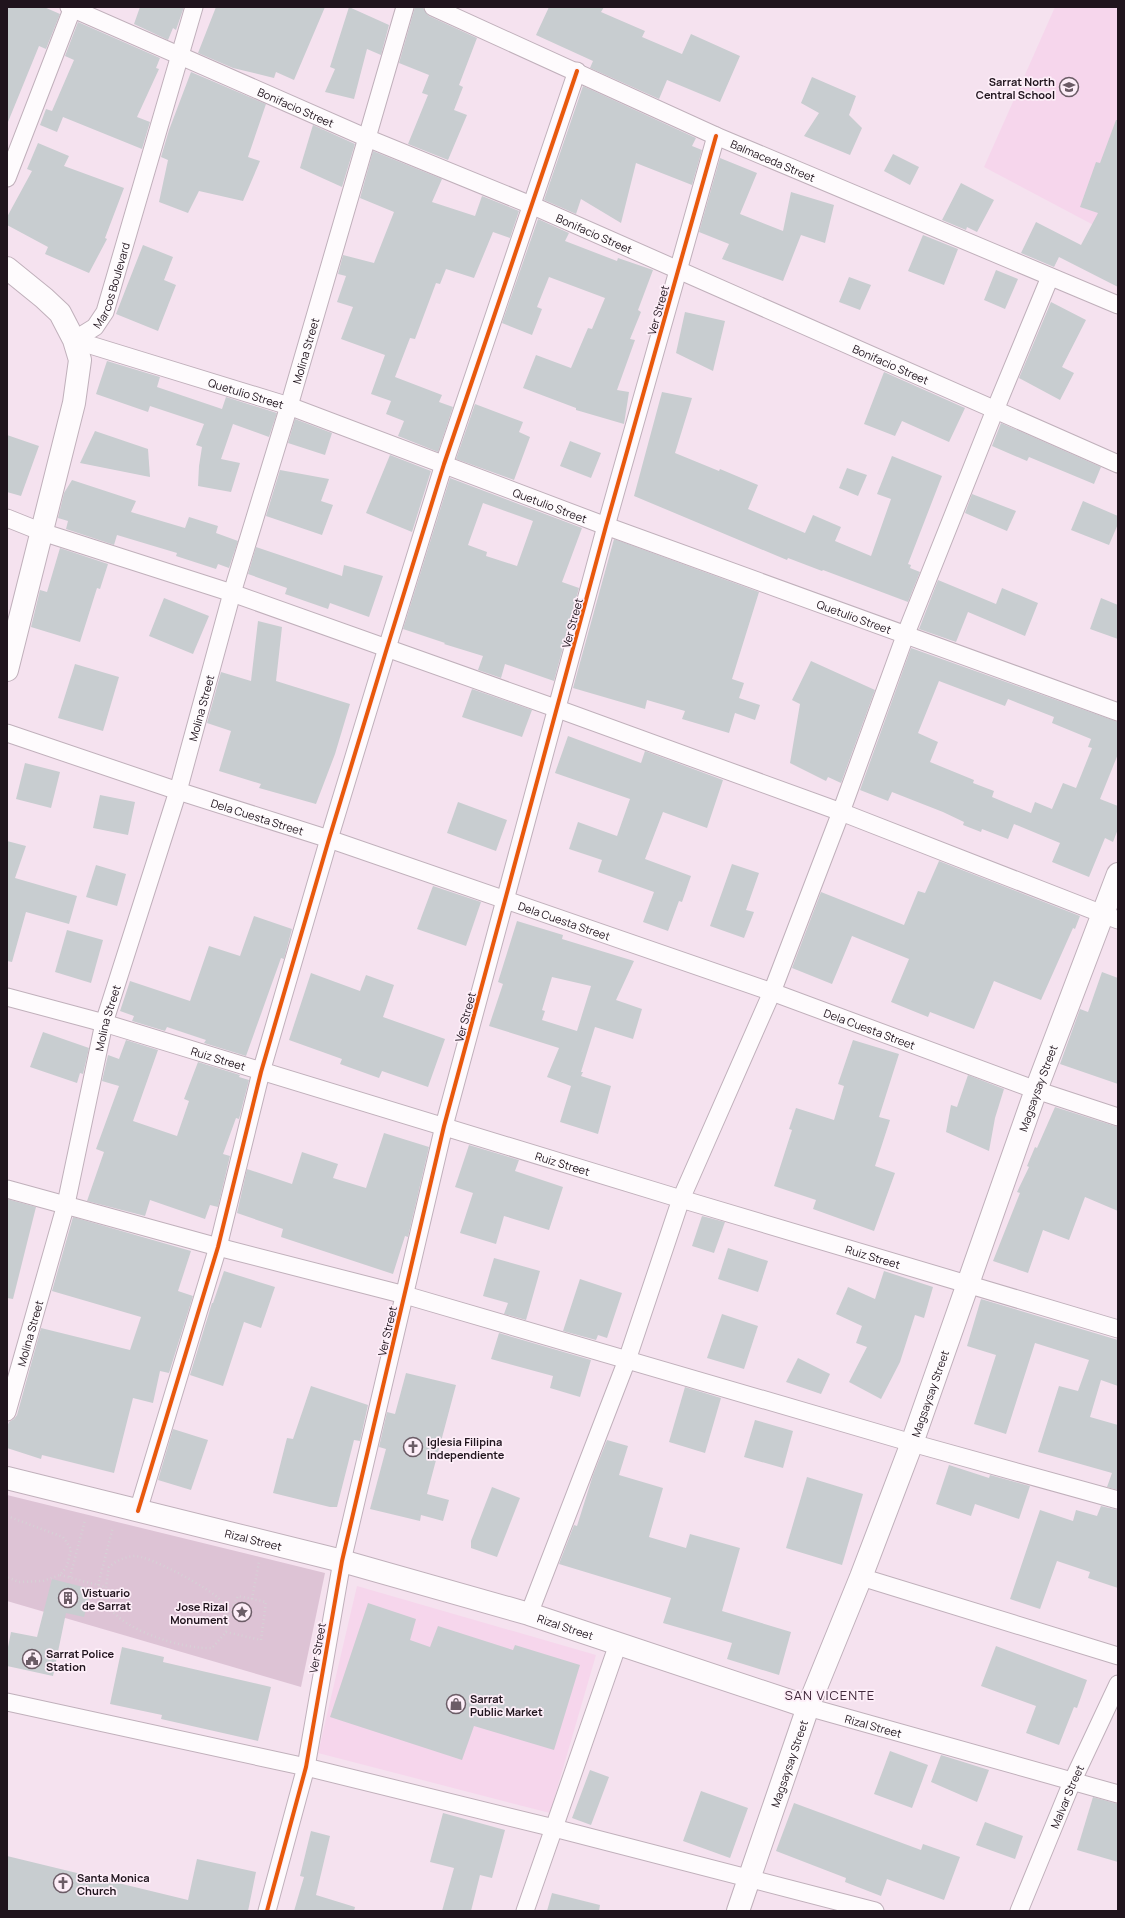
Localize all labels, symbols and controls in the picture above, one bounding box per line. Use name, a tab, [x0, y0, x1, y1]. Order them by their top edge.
place label: Sarrat North Central School	[976, 74, 1055, 102]
school or university icon: Sarrat North Central School	[1058, 76, 1080, 98]
street label: Bonifacio Street	[256, 83, 337, 130]
street label: Balmaceda Street	[729, 136, 818, 184]
street label: Bonifacio Street	[554, 210, 635, 256]
street label: Marcos Boulevard	[89, 241, 132, 331]
street label: Ver Street	[644, 283, 672, 337]
street label: Molina Street	[288, 316, 322, 385]
street label: Bonifacio Street	[850, 340, 931, 387]
street label: Quetulio Street	[207, 374, 286, 411]
street label: Quetulio Street	[511, 484, 589, 526]
street label: Ver Street	[558, 596, 586, 650]
street label: Quetulio Street	[815, 596, 894, 637]
street label: Molina Street	[185, 673, 217, 743]
street label: Dela Cuesta Street	[209, 795, 306, 838]
street label: Dela Cuesta Street	[516, 897, 612, 943]
street label: Molina Street	[91, 983, 123, 1052]
street label: Ver Street	[451, 990, 479, 1044]
street label: Dela Cuesta Street	[822, 1004, 918, 1052]
street label: Ruiz Street	[189, 1042, 248, 1073]
street label: Magsaysay Street	[1015, 1042, 1060, 1133]
street label: Ruiz Street	[534, 1148, 592, 1178]
street label: Ruiz Street	[844, 1241, 902, 1271]
street label: Molina Street	[13, 1298, 46, 1368]
street label: Ver Street	[374, 1305, 400, 1357]
street label: Magsaysay Street	[907, 1348, 952, 1439]
place label: Iglesia Filipina Independiente	[427, 1434, 505, 1462]
church icon: Iglesia Filipina Independiente	[402, 1436, 424, 1458]
street label: Rizal Street	[223, 1525, 284, 1553]
place label: Vistuario de Sarrat	[82, 1585, 131, 1613]
building icon: Vistuario de Sarrat	[57, 1587, 79, 1609]
place label: Jose Rizal Monument	[170, 1599, 228, 1627]
place icon: Jose Rizal Monument	[231, 1601, 253, 1623]
street label: Rizal Street	[536, 1610, 596, 1643]
street label: Ver Street	[305, 1622, 329, 1674]
place label: Sarrat Police Station	[46, 1646, 115, 1674]
public building icon: Sarrat Police Station	[21, 1648, 43, 1670]
district label: SAN VICENTE	[785, 1686, 875, 1704]
place label: Sarrat Public Market	[470, 1691, 543, 1719]
shop icon: Sarrat Public Market	[445, 1693, 467, 1715]
street label: Rizal Street	[843, 1710, 904, 1740]
street label: Magsaysay Street	[767, 1718, 811, 1809]
street label: Malvar Street	[1046, 1762, 1087, 1831]
place label: Santa Monica Church	[77, 1870, 150, 1898]
church icon: Santa Monica Church	[52, 1872, 74, 1894]

